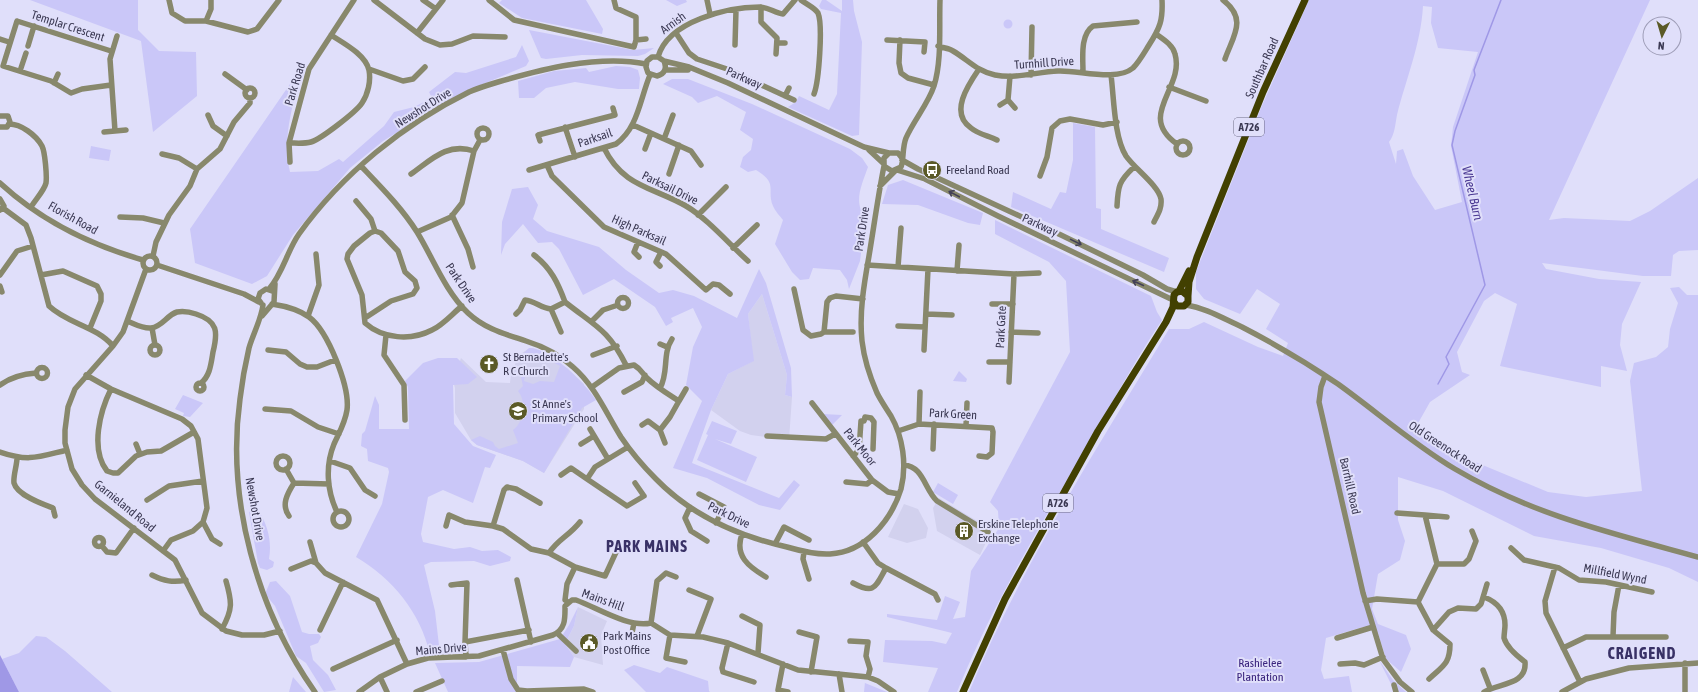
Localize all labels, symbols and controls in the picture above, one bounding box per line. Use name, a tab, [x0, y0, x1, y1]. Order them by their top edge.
street label: Templar Crescent	[30, 8, 107, 45]
street label: Arnish	[658, 9, 688, 37]
north arrow	[1642, 16, 1682, 56]
street label: Southbar Road	[1242, 35, 1282, 101]
text: N	[1657, 40, 1665, 52]
street label: Turnhill Drive	[1014, 54, 1074, 72]
street label: Park Road	[282, 61, 308, 107]
street label: Parkway	[724, 64, 764, 92]
street label: Newshot Drive	[392, 85, 454, 131]
road number: A726	[1234, 118, 1264, 136]
street label: Parksail	[576, 125, 615, 150]
bus stop icon: Freeland Road	[921, 159, 943, 181]
place label: Freeland Road	[946, 163, 1010, 177]
water label: Wheel Burn	[1459, 165, 1486, 222]
street label: Parksail Drive	[640, 168, 700, 208]
one-way arrow	[948, 190, 960, 197]
street label: Florish Road	[46, 199, 100, 237]
street label: Park Drive	[852, 206, 872, 252]
street label: Parkway	[1020, 211, 1060, 239]
street label: High Parksail	[610, 212, 669, 249]
one-way arrow	[1070, 239, 1082, 246]
street label: Park Drive	[443, 260, 479, 306]
one-way arrow	[1133, 279, 1145, 286]
street label: Park Gate	[993, 305, 1009, 349]
place label: St Bernadette's R C Church	[503, 350, 568, 378]
church icon: St Bernadette's R C Church	[478, 353, 500, 375]
place label: St Anne's Primary School	[532, 397, 599, 425]
school or university icon: St Anne's Primary School	[507, 400, 529, 422]
street label: Park Green	[929, 406, 977, 422]
street label: Old Greenock Road	[1406, 418, 1484, 476]
street label: Park Moor	[841, 425, 880, 469]
street label: Barrhill Road	[1337, 456, 1363, 516]
street label: Newshot Drive	[243, 476, 267, 542]
street label: Garnieland Road	[92, 477, 158, 535]
road number: A726	[1043, 494, 1073, 512]
street label: Park Drive	[706, 499, 752, 531]
place label: Erskine Telephone Exchange	[978, 517, 1058, 545]
building icon: Erskine Telephone Exchange	[953, 520, 975, 542]
district label: PARK MAINS	[606, 537, 688, 555]
street label: Millfield Wynd	[1582, 561, 1648, 587]
street label: Mains Hill	[580, 586, 627, 614]
place label: Park Mains Post Office	[603, 629, 651, 657]
public building icon: Park Mains Post Office	[578, 632, 600, 654]
street label: Mains Drive	[415, 640, 467, 658]
district label: CRAIGEND	[1608, 644, 1676, 662]
park label: Rashielee Plantation	[1236, 656, 1284, 684]

